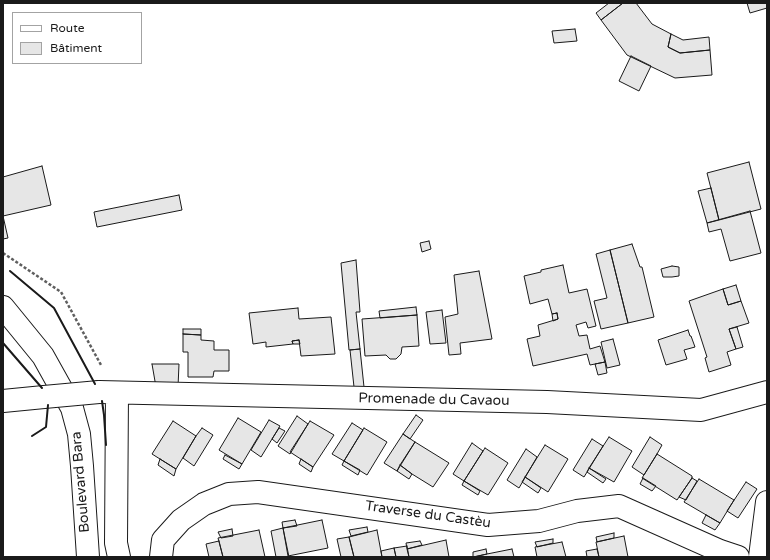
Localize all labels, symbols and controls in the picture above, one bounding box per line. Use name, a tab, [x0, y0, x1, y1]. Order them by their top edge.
legend	[12, 12, 142, 64]
text: Route	[50, 21, 84, 35]
text: Bâtiment	[50, 41, 102, 55]
street label: Promenade du Cavaou	[358, 390, 510, 410]
street label: Boulevard Bara	[68, 431, 94, 533]
street label: Traverse du Castèu	[364, 498, 492, 532]

